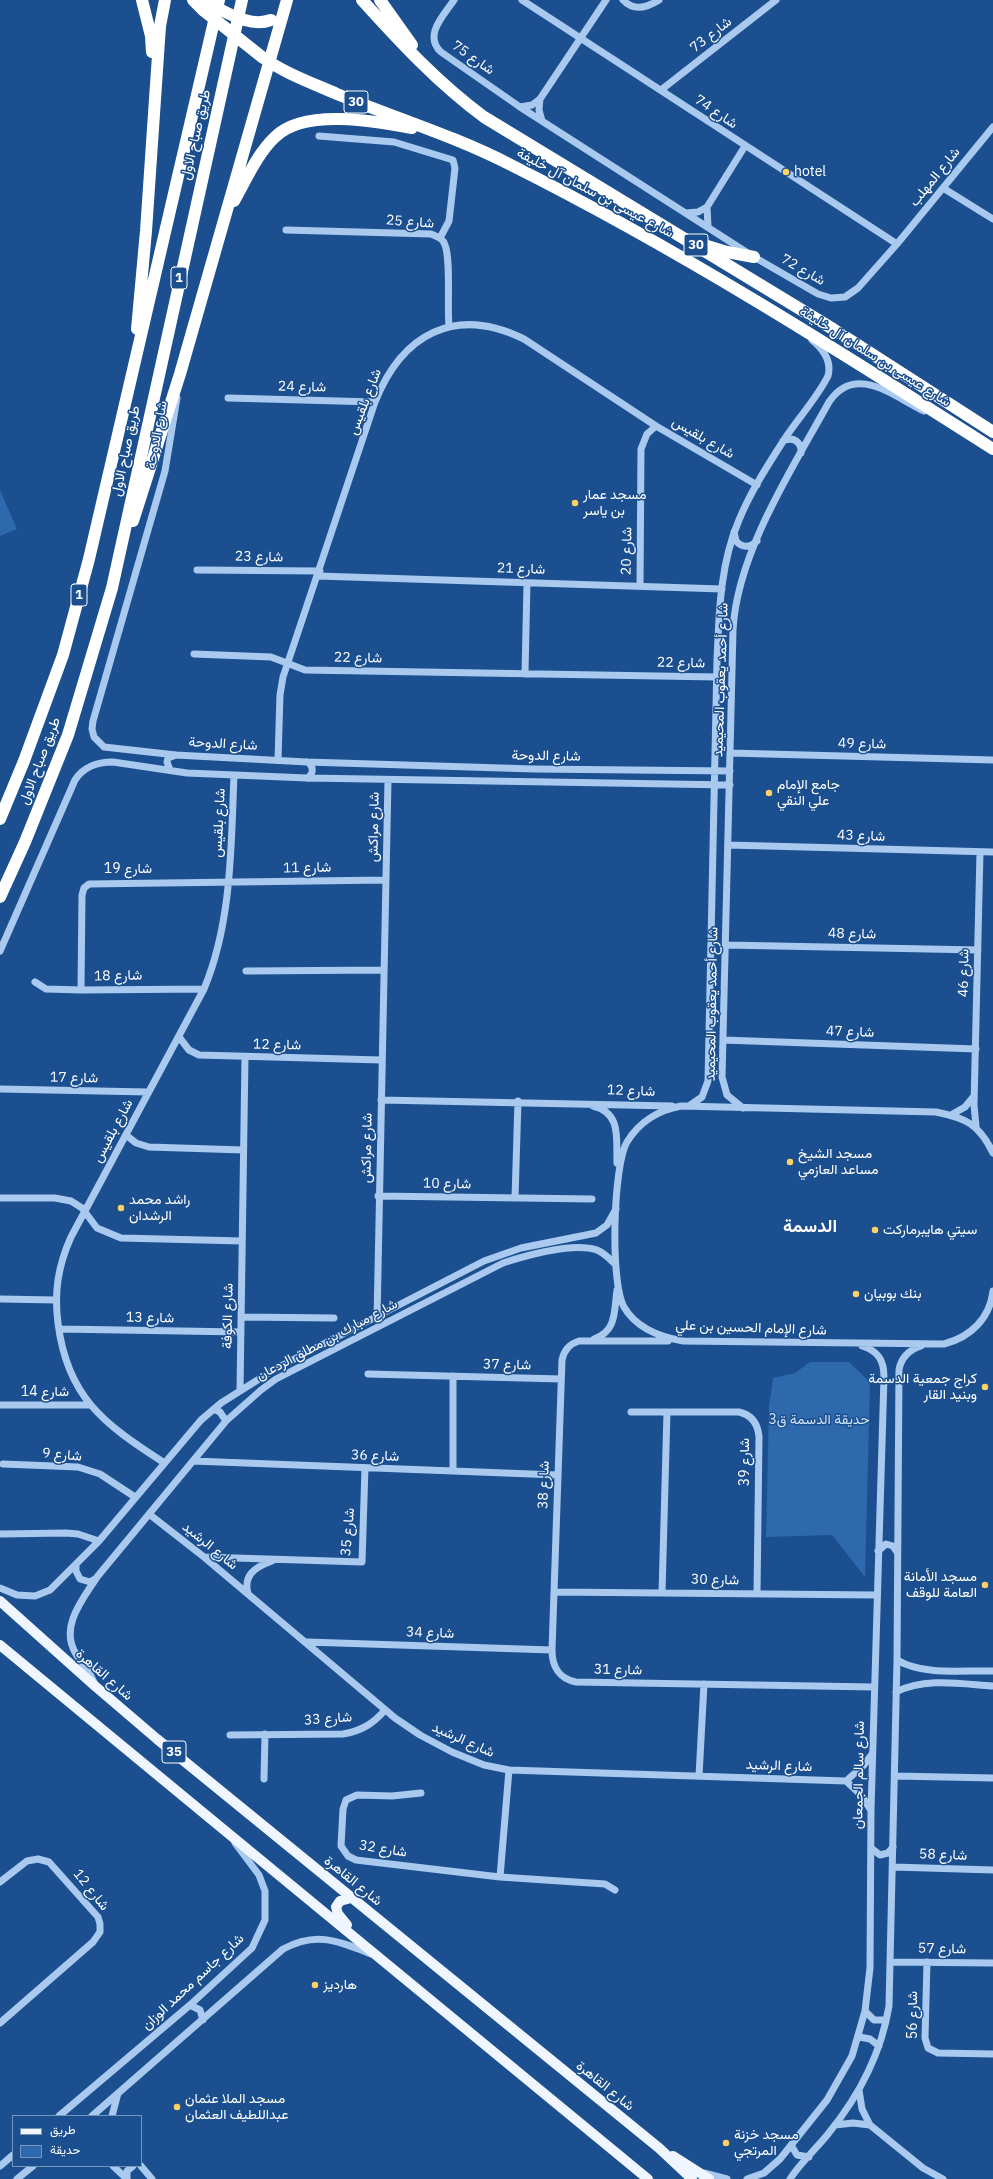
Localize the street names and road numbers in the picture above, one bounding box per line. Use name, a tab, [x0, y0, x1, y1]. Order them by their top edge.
street label: شارع 73	[687, 14, 735, 56]
street label: شارع 75	[448, 37, 498, 79]
street label: طريق صباح الاول	[177, 88, 215, 182]
road number: 30	[344, 91, 368, 113]
street label: شارع 74	[691, 92, 741, 132]
street label: شارع عيسى بن سلمان آل خليفة	[514, 144, 676, 242]
street label: شارع المهلب	[906, 144, 964, 210]
street label: شارع 25	[385, 212, 435, 232]
road number: 30	[684, 234, 708, 256]
street label: شارع 72	[778, 251, 828, 289]
road number: 1	[171, 267, 187, 289]
street label: شارع عيسى بن سلمان آل خليفة	[796, 303, 954, 411]
street label: شارع بلقيس	[345, 367, 385, 437]
street label: شارع 24	[278, 378, 326, 396]
street label: شارع الدوحة	[143, 400, 171, 470]
street label: طريق صباح الاول	[108, 404, 144, 498]
street label: شارع بلقيس	[669, 413, 737, 463]
street label: شارع 20	[618, 527, 636, 575]
street label: شارع 23	[235, 548, 283, 566]
street label: شارع 21	[497, 560, 545, 578]
road number: 1	[71, 584, 87, 606]
street label: شارع أحمد يعقوب المحيميد	[710, 603, 732, 757]
street label: شارع 22	[334, 649, 382, 667]
street label: شارع 22	[657, 654, 705, 672]
street label: طريق صباح الاول	[16, 715, 64, 807]
street label: شارع الدوحة	[188, 734, 258, 754]
street label: شارع 49	[838, 735, 886, 753]
street label: شارع الدوحة	[511, 747, 581, 765]
street label: شارع بلقيس	[209, 788, 229, 858]
street label: شارع مراكش	[365, 792, 383, 862]
street label: شارع 43	[837, 827, 885, 845]
street label: شارع 11	[283, 859, 331, 877]
street label: شارع 19	[104, 861, 152, 877]
street label: شارع 48	[828, 925, 876, 943]
street label: شارع أحمد يعقوب المحيميد	[702, 927, 722, 1081]
street label: شارع 46	[955, 949, 973, 997]
street label: شارع 18	[94, 967, 142, 985]
street label: شارع 47	[826, 1023, 874, 1041]
street label: شارع 12	[253, 1036, 301, 1054]
street label: شارع 17	[50, 1069, 98, 1087]
street label: شارع 12	[607, 1082, 655, 1100]
street label: شارع بلقيس	[89, 1096, 137, 1166]
street label: شارع مراكش	[358, 1113, 376, 1183]
street label: شارع 10	[423, 1175, 471, 1193]
street label: شارع الكوفة	[219, 1283, 237, 1349]
street label: شارع مبارك بن مطلق الردعان	[254, 1296, 400, 1384]
street label: شارع 13	[126, 1309, 174, 1327]
street label: شارع الإمام الحسين بن علي	[675, 1317, 827, 1339]
street label: شارع 37	[483, 1356, 531, 1374]
street label: شارع 14	[21, 1384, 69, 1400]
street label: شارع 39	[737, 1438, 753, 1486]
street label: شارع 9	[41, 1445, 83, 1465]
street label: شارع 36	[351, 1447, 399, 1465]
street label: شارع 38	[535, 1461, 553, 1509]
street label: شارع 35	[338, 1507, 358, 1557]
street label: شارع الرشيد	[179, 1519, 241, 1573]
street label: شارع 30	[691, 1571, 739, 1589]
street label: شارع 34	[406, 1624, 454, 1642]
street label: شارع القاهرة	[72, 1646, 136, 1704]
street label: شارع 31	[594, 1661, 642, 1679]
street label: شارع 33	[303, 1709, 353, 1729]
street label: شارع الرشيد	[429, 1719, 497, 1761]
street label: شارع سالم الجمعان	[850, 1721, 868, 1829]
road number: 35	[162, 1741, 186, 1763]
street label: شارع الرشيد	[745, 1756, 813, 1776]
street label: شارع 32	[358, 1837, 408, 1861]
street label: شارع 58	[919, 1846, 967, 1864]
street label: شارع القاهرة	[321, 1852, 385, 1910]
street label: شارع 12	[69, 1866, 113, 1914]
street label: شارع جاسم محمد الوزان	[138, 1930, 248, 2034]
street label: شارع 57	[918, 1940, 966, 1958]
street label: شارع 56	[905, 1991, 921, 2039]
street label: شارع القاهرة	[573, 2057, 637, 2115]

